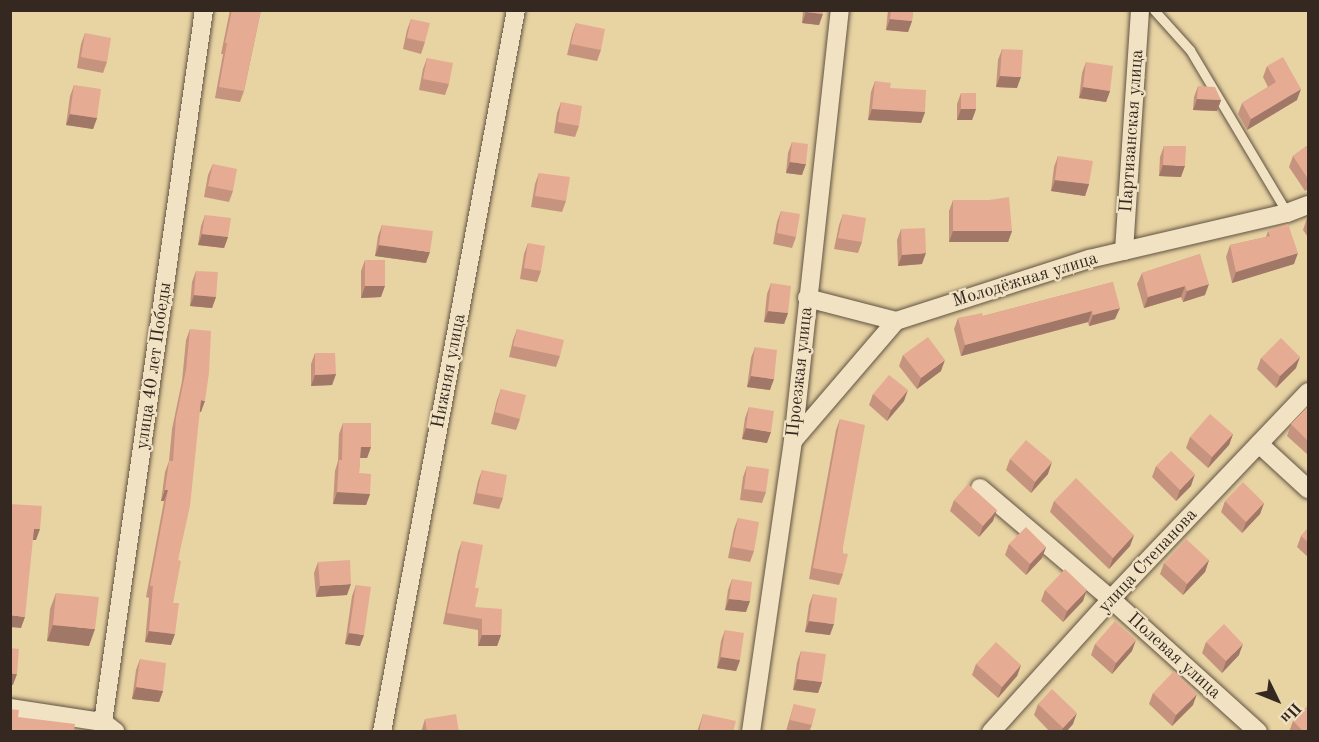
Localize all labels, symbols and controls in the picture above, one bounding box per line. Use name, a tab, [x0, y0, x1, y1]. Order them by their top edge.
street label: Партизанская улица	[1116, 49, 1148, 213]
street label: Молодёжная улица	[950, 248, 1100, 312]
street label: улица 40 лет Победы	[132, 281, 176, 451]
street label: Проезжая улица	[782, 306, 818, 438]
street label: Нижняя улица	[427, 312, 471, 430]
street label: улица Степанова	[1094, 504, 1202, 618]
street label: Полевая улица	[1123, 608, 1225, 704]
north arrow	[1247, 670, 1307, 730]
text: Пн	[1277, 699, 1304, 726]

